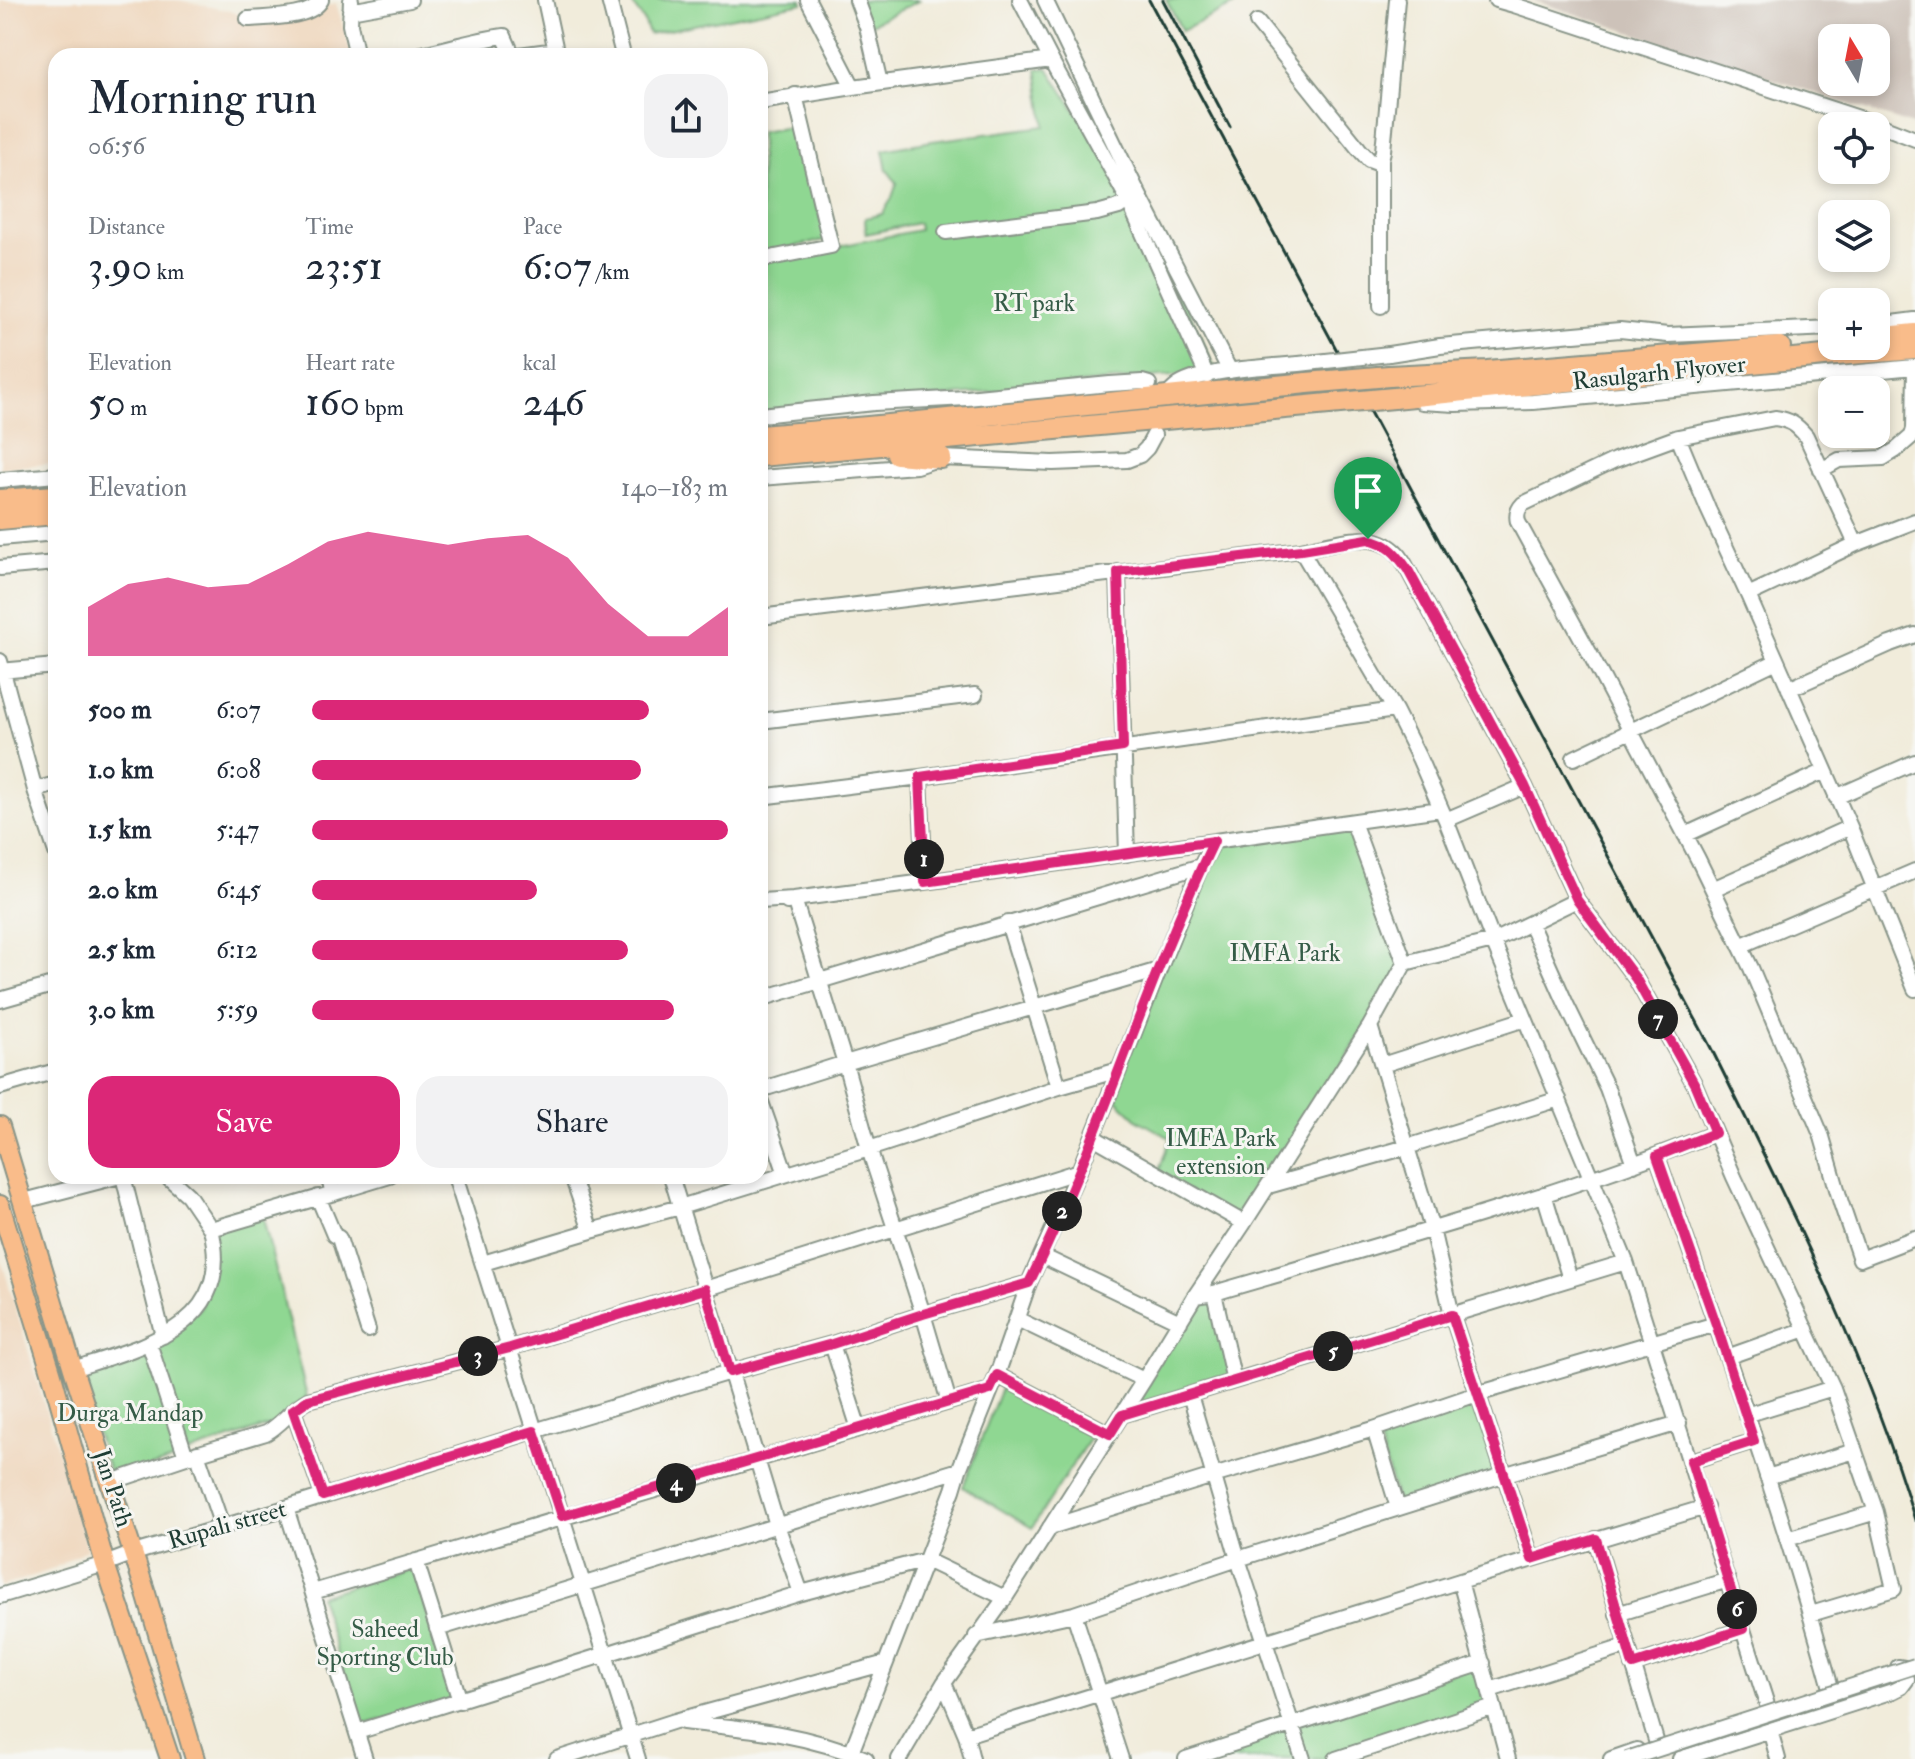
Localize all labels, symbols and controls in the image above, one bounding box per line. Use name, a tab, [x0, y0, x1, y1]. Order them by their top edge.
north arrow	[1818, 24, 1890, 96]
map controls	[1818, 24, 1890, 448]
text: Morning run	[88, 72, 317, 127]
button: share	[644, 74, 728, 158]
button: locate	[1818, 112, 1890, 184]
text: 06:56	[88, 130, 145, 162]
button: layers	[1818, 200, 1890, 272]
text: Distance	[88, 213, 165, 241]
text: Time	[305, 213, 353, 241]
text: Pace	[523, 213, 562, 241]
text: 3.90	[88, 241, 152, 292]
text: 23:51	[305, 241, 383, 292]
text: 6:07	[523, 241, 592, 292]
text: km	[152, 258, 184, 286]
text: /km	[592, 258, 629, 286]
park label: RT park	[993, 288, 1075, 319]
button: +	[1818, 288, 1890, 360]
street label: Rasulgarh Flyover	[1571, 348, 1747, 398]
text: Elevation	[88, 349, 172, 377]
text: Heart rate	[305, 349, 395, 377]
text: kcal	[523, 349, 556, 377]
button: −	[1818, 376, 1890, 448]
text: 50	[88, 377, 126, 428]
text: 160	[305, 377, 360, 428]
text: 246	[523, 377, 585, 428]
text: m	[126, 394, 147, 422]
text: bpm	[360, 394, 404, 422]
pin	[1334, 457, 1402, 539]
icon: arrive	[1346, 469, 1390, 513]
text: Elevation	[88, 472, 187, 504]
text: 140–183 m	[621, 472, 728, 504]
text: 500 m	[88, 694, 152, 726]
text: 6:07	[216, 694, 261, 726]
text: 1.0 km	[88, 754, 154, 786]
text: 6:08	[216, 754, 261, 786]
text: 1.5 km	[88, 814, 151, 846]
text: 5:47	[216, 814, 259, 846]
pin: 1	[904, 839, 944, 879]
text: 1	[920, 845, 928, 873]
text: 2.0 km	[88, 874, 158, 906]
text: 6:45	[216, 874, 261, 906]
text: 2.5 km	[88, 934, 155, 966]
text: 6:12	[216, 934, 258, 966]
park label: IMFA Park	[1229, 938, 1341, 969]
text: 3.0 km	[88, 994, 154, 1026]
text: 5:59	[216, 994, 259, 1026]
pin: 7	[1638, 999, 1678, 1039]
text: 7	[1653, 1005, 1663, 1033]
button: Save	[88, 1076, 400, 1168]
button: Share	[416, 1076, 728, 1168]
park label: IMFA Park extension	[1165, 1123, 1277, 1182]
pin: 2	[1042, 1191, 1082, 1231]
text: 2	[1056, 1197, 1068, 1225]
pin: 5	[1313, 1331, 1353, 1371]
pin: 3	[458, 1336, 498, 1376]
text: 5	[1328, 1337, 1338, 1365]
text: 3	[474, 1342, 482, 1370]
park label: Durga Mandap	[57, 1398, 203, 1429]
street label: Jan Path	[86, 1444, 140, 1531]
pin: 4	[656, 1463, 696, 1503]
text: 4	[670, 1469, 682, 1497]
street label: Rupali street	[164, 1493, 290, 1557]
pin: 6	[1717, 1589, 1757, 1629]
text: 6	[1731, 1595, 1743, 1623]
park label: Saheed Sporting Club	[316, 1614, 454, 1673]

